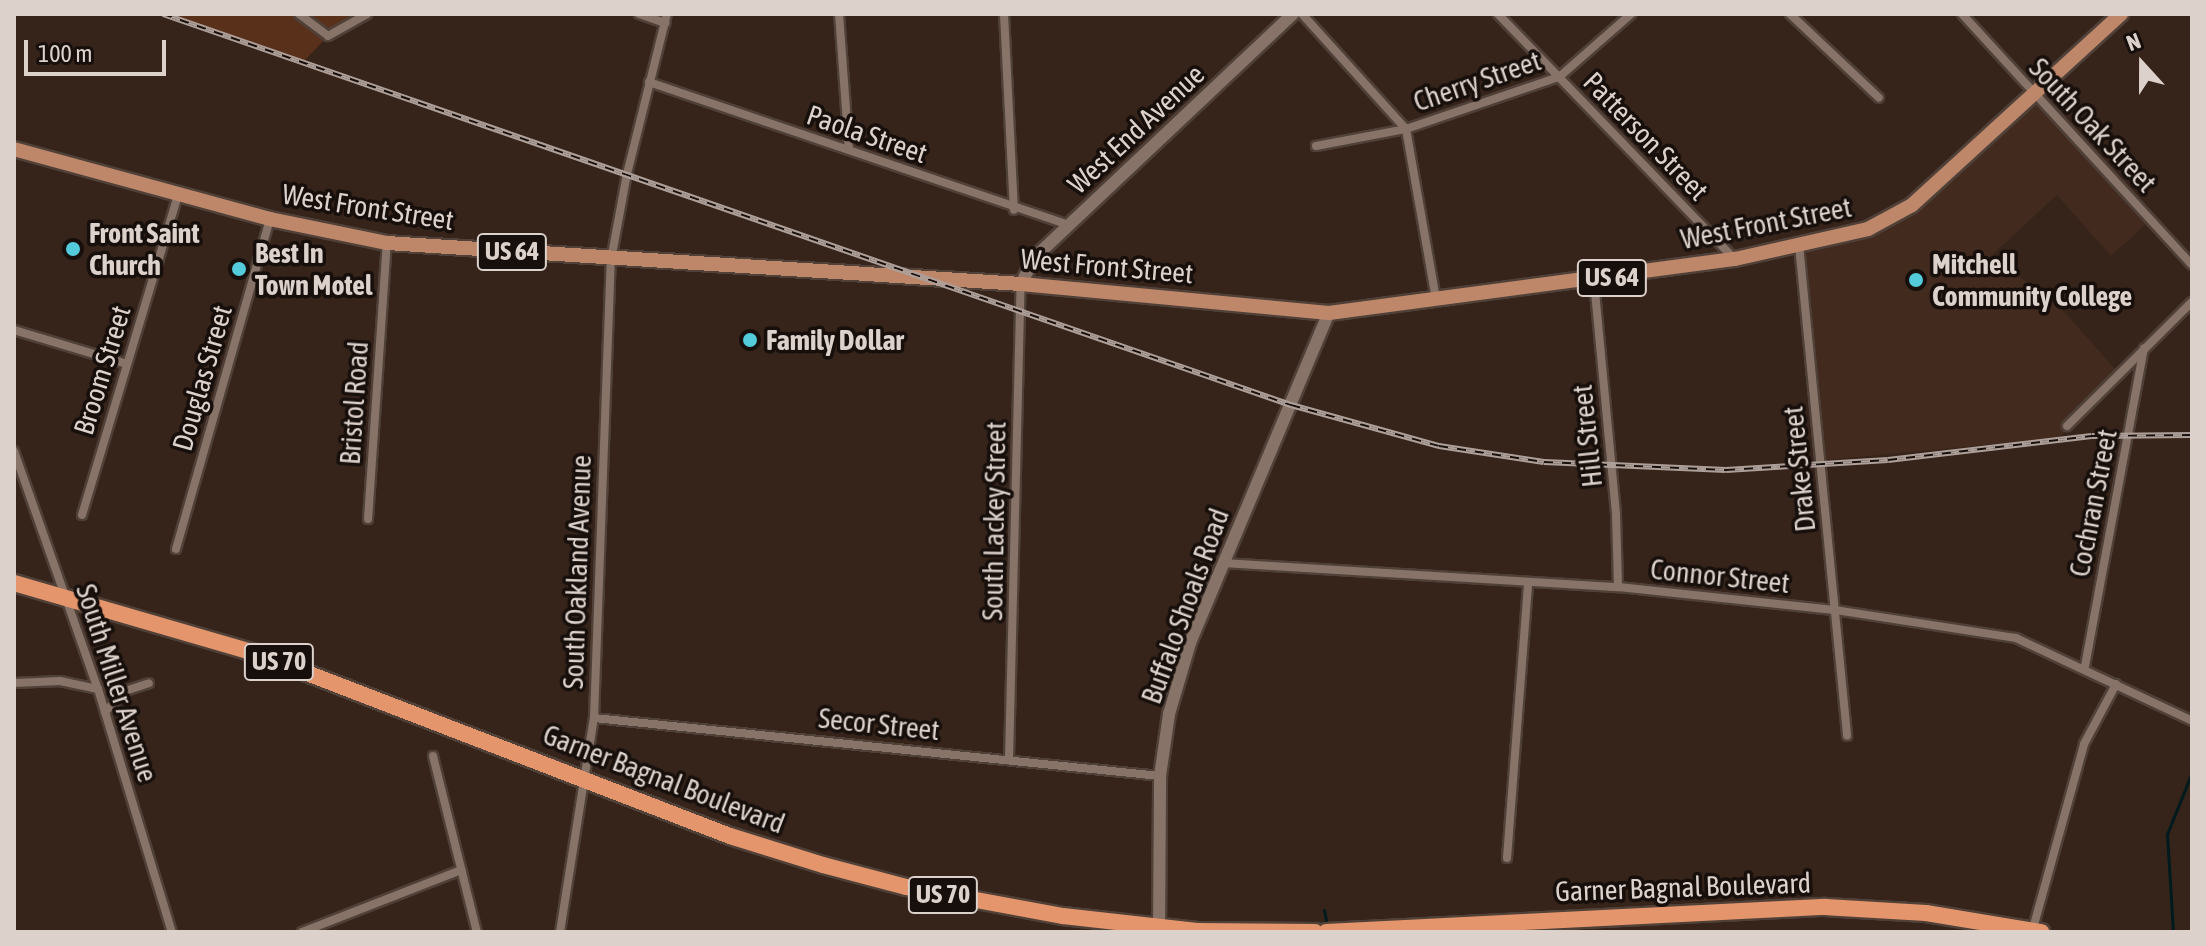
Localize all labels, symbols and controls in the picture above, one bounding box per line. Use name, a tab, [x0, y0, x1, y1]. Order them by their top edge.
scale bar	[28, 24, 170, 74]
north arrow	[2102, 24, 2182, 104]
text: N	[2123, 27, 2144, 56]
text: 100 m	[38, 40, 92, 67]
street label: Cherry Street	[1409, 44, 1545, 118]
street label: South Oak Street	[2022, 51, 2164, 199]
street label: West End Avenue	[1061, 57, 1211, 201]
street label: Patterson Street	[1577, 65, 1715, 207]
street label: Paola Street	[802, 98, 932, 170]
street label: West Front Street	[280, 177, 456, 237]
street label: West Front Street	[1678, 190, 1854, 256]
place label: Front Saint Church	[89, 216, 199, 282]
road number: US 64	[476, 230, 548, 274]
place label: Best In Town Motel	[255, 236, 372, 302]
marker: Front Saint Church	[64, 240, 82, 258]
street label: West Front Street	[1019, 242, 1195, 290]
place label: Mitchell Community College	[1932, 247, 2132, 313]
road number: US 64	[1576, 256, 1648, 300]
marker: Best In Town Motel	[230, 260, 248, 278]
marker: Mitchell Community College	[1907, 271, 1925, 289]
street label: Broom Street	[66, 301, 138, 439]
street label: Douglas Street	[165, 301, 239, 455]
place label: Family Dollar	[766, 323, 904, 357]
marker: Family Dollar	[741, 331, 759, 349]
street label: Bristol Road	[333, 340, 375, 466]
street label: Hill Street	[1565, 383, 1609, 489]
street label: Drake Street	[1776, 405, 1822, 533]
street label: South Lackey Street	[975, 421, 1013, 621]
street label: Cochran Street	[2062, 427, 2124, 579]
street label: South Oakland Avenue	[556, 454, 598, 690]
street label: Buffalo Shoals Road	[1134, 504, 1236, 708]
street label: Connor Street	[1649, 552, 1791, 600]
street label: South Miller Avenue	[69, 580, 165, 786]
road number: US 70	[243, 640, 315, 684]
street label: Secor Street	[817, 701, 941, 747]
street label: Garner Bagnal Boulevard	[538, 717, 790, 841]
street label: Garner Bagnal Boulevard	[1554, 866, 1812, 908]
road number: US 70	[907, 873, 979, 917]

